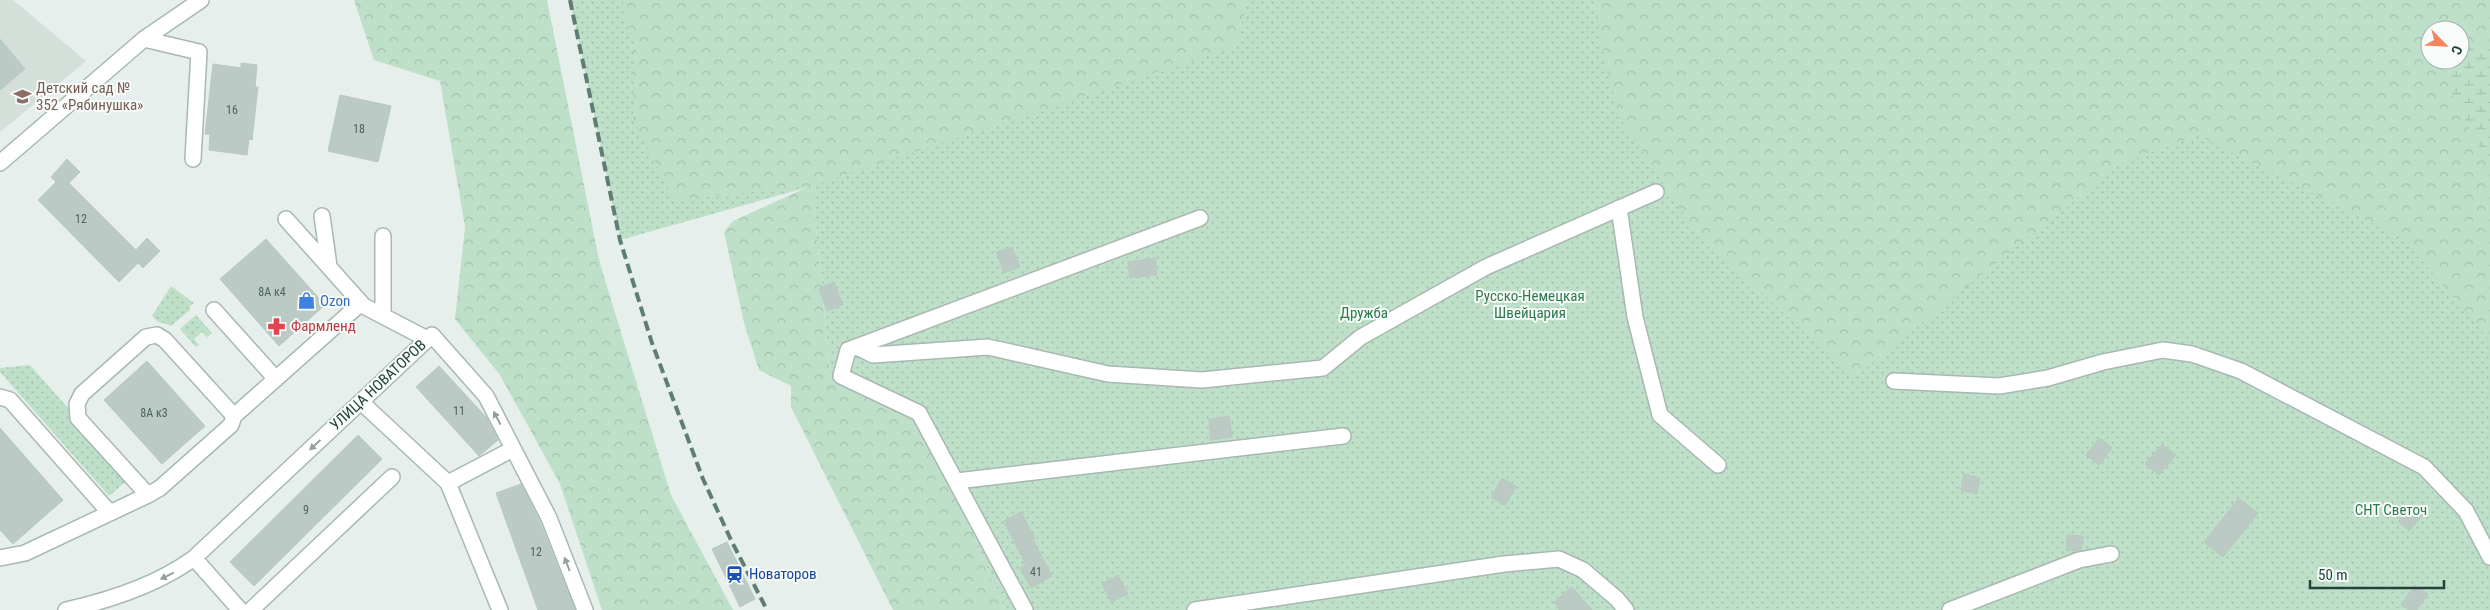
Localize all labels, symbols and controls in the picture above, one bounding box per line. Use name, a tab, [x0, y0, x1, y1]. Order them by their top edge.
north arrow	[2420, 20, 2470, 70]
text: С	[2448, 43, 2466, 57]
place label: Детский сад № 352 «Рябинушка»	[36, 79, 143, 114]
school or university icon: Детский сад № 352 «Рябинушка»	[12, 87, 32, 107]
house number: 16	[226, 103, 238, 117]
house number: 18	[353, 122, 365, 136]
house number: 12	[75, 212, 87, 226]
house number: 8А к4	[258, 285, 286, 299]
park label: Русско-Немецкая Швейцария	[1475, 287, 1585, 322]
shop icon: Ozon	[296, 291, 316, 311]
place label: Ozon	[320, 292, 350, 310]
park label: Дружба	[1340, 304, 1388, 322]
pharmacy icon: Фармленд	[267, 316, 287, 336]
place label: Фармленд	[291, 317, 356, 335]
street label: УЛИЦА НОВАТОРОВ	[326, 336, 430, 434]
house number: 11	[453, 404, 465, 418]
house number: 8А к3	[140, 406, 168, 420]
one-way arrow	[493, 411, 501, 425]
one-way arrow	[309, 439, 321, 451]
park label: СНТ Светоч	[2355, 501, 2427, 519]
house number: 9	[303, 503, 309, 517]
house number: 12	[530, 545, 542, 559]
one-way arrow	[563, 557, 571, 572]
scale bar	[2310, 558, 2444, 590]
station icon: Новаторов	[725, 564, 745, 584]
place label: Новаторов	[749, 565, 817, 583]
house number: 41	[1030, 565, 1042, 579]
text: 50 m	[2318, 566, 2348, 584]
one-way arrow	[160, 572, 174, 580]

